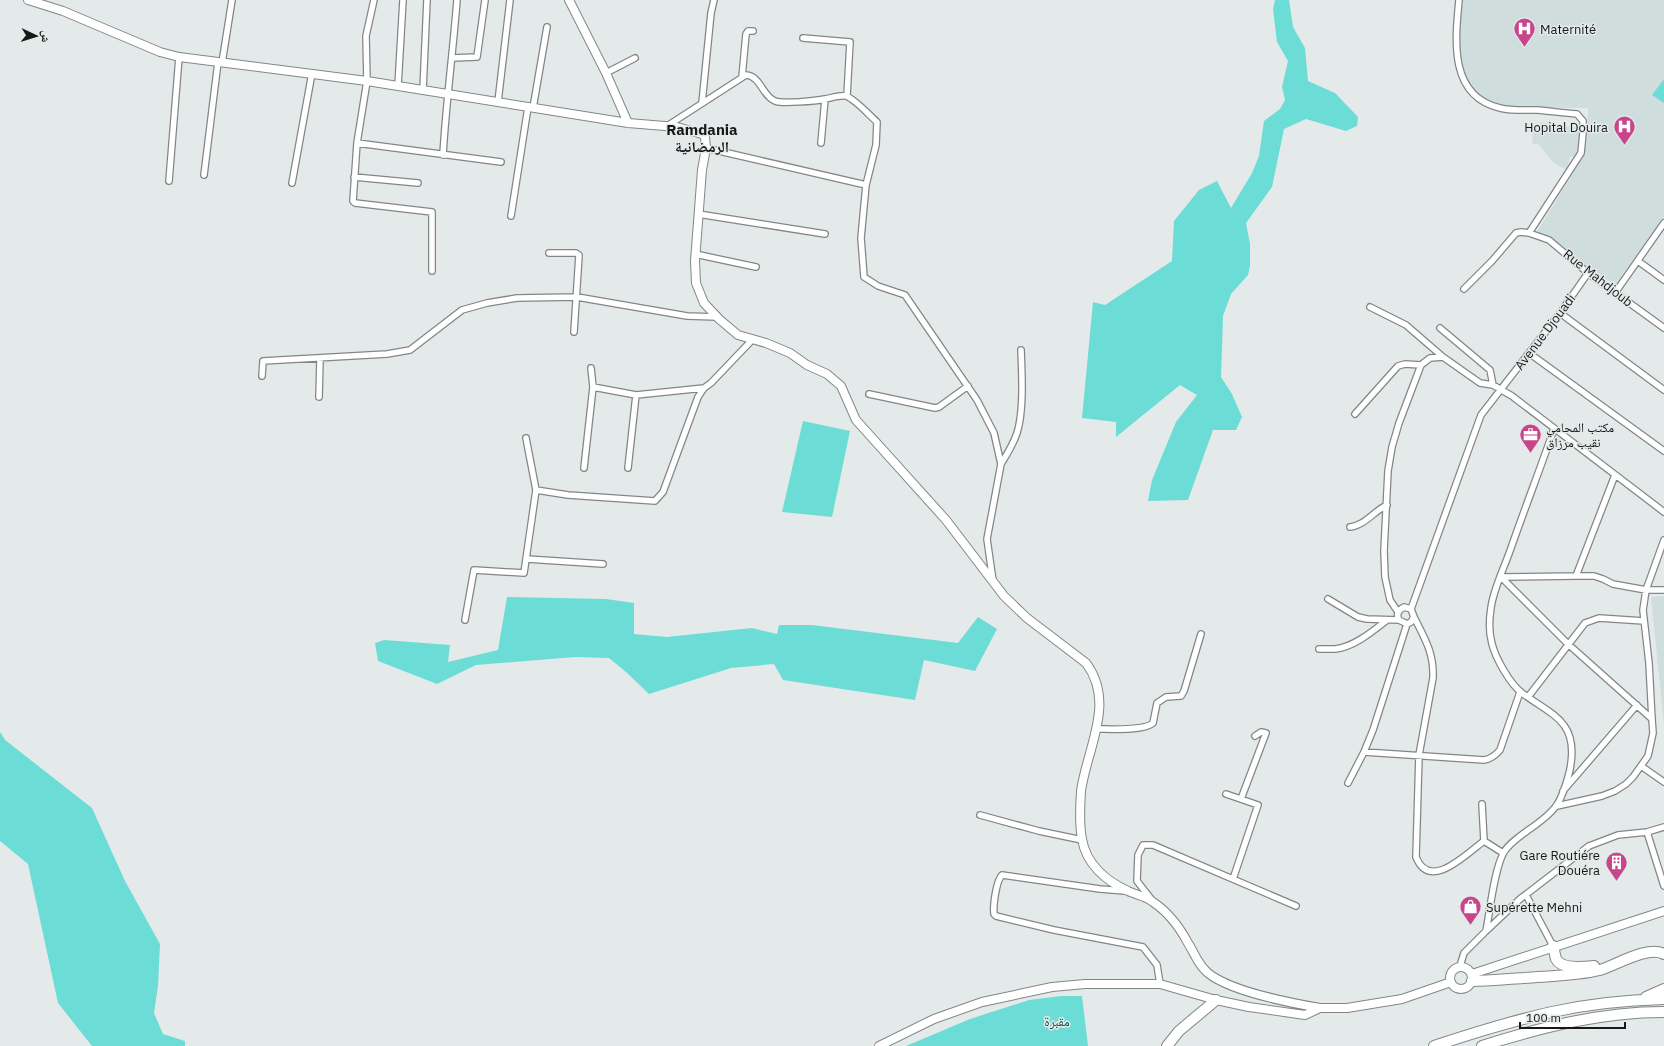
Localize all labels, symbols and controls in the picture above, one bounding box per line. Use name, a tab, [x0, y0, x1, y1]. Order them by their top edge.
north arrow	[16, 16, 56, 56]
hospital icon: Maternité	[1512, 16, 1538, 49]
place label: Maternité	[1540, 21, 1596, 38]
text: ش	[38, 30, 53, 43]
hospital icon: Hopital Douira	[1611, 114, 1637, 147]
place label: Hopital Douira	[1524, 119, 1608, 136]
district label: Ramdania الرمضانية	[666, 120, 738, 156]
street label: Rue Mahdjoub	[1560, 246, 1636, 310]
street label: Avenue Djouadi	[1511, 291, 1579, 373]
place label: مكتب المحامي نقيب مرزاق	[1546, 419, 1614, 451]
office icon: مكتب المحامي نقيب مرزاق	[1517, 421, 1543, 454]
place label: Gare Routiére Douéra	[1520, 847, 1600, 879]
building icon: Gare Routiére Douéra	[1603, 849, 1629, 882]
shop icon: Supérette Mehni	[1458, 894, 1484, 927]
place label: Supérette Mehni	[1486, 899, 1582, 916]
scale bar	[1520, 1004, 1625, 1030]
text: 100 m	[1526, 1010, 1561, 1025]
park label: مقبرة	[1044, 1013, 1070, 1030]

